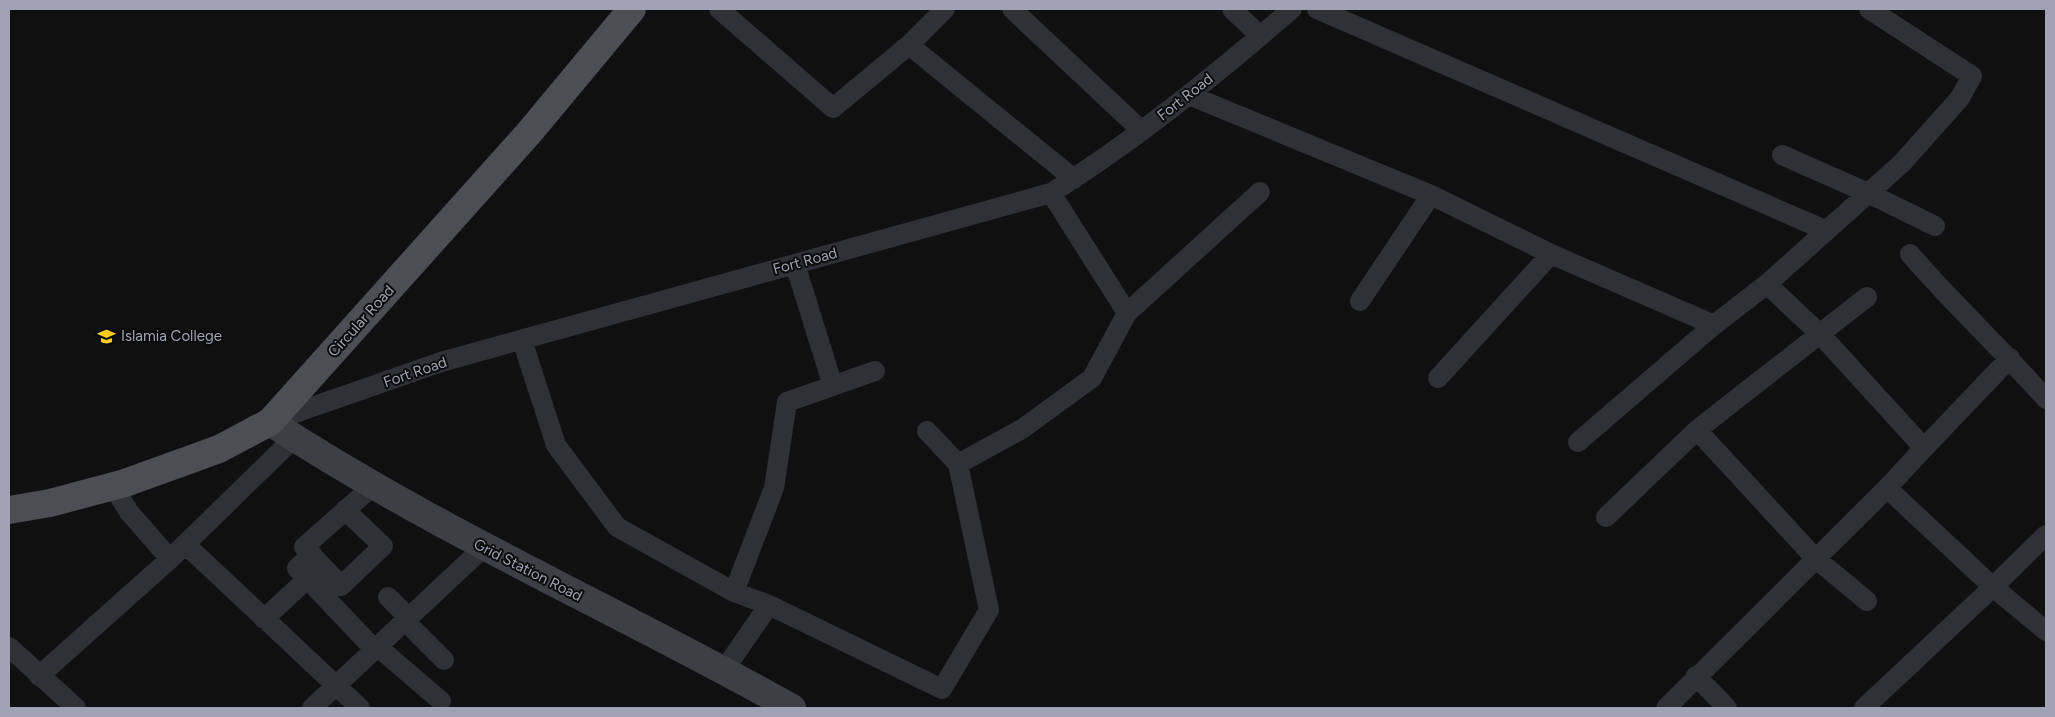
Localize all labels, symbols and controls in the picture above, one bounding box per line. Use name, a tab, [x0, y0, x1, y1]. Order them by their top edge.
street label: Fort Road	[1154, 70, 1216, 124]
street label: Fort Road	[771, 244, 839, 278]
street label: Circular Road	[324, 281, 398, 361]
school or university icon: Islamia College	[97, 326, 117, 346]
place label: Islamia College	[121, 327, 222, 345]
street label: Fort Road	[381, 353, 449, 391]
street label: Grid Station Road	[471, 535, 585, 605]

